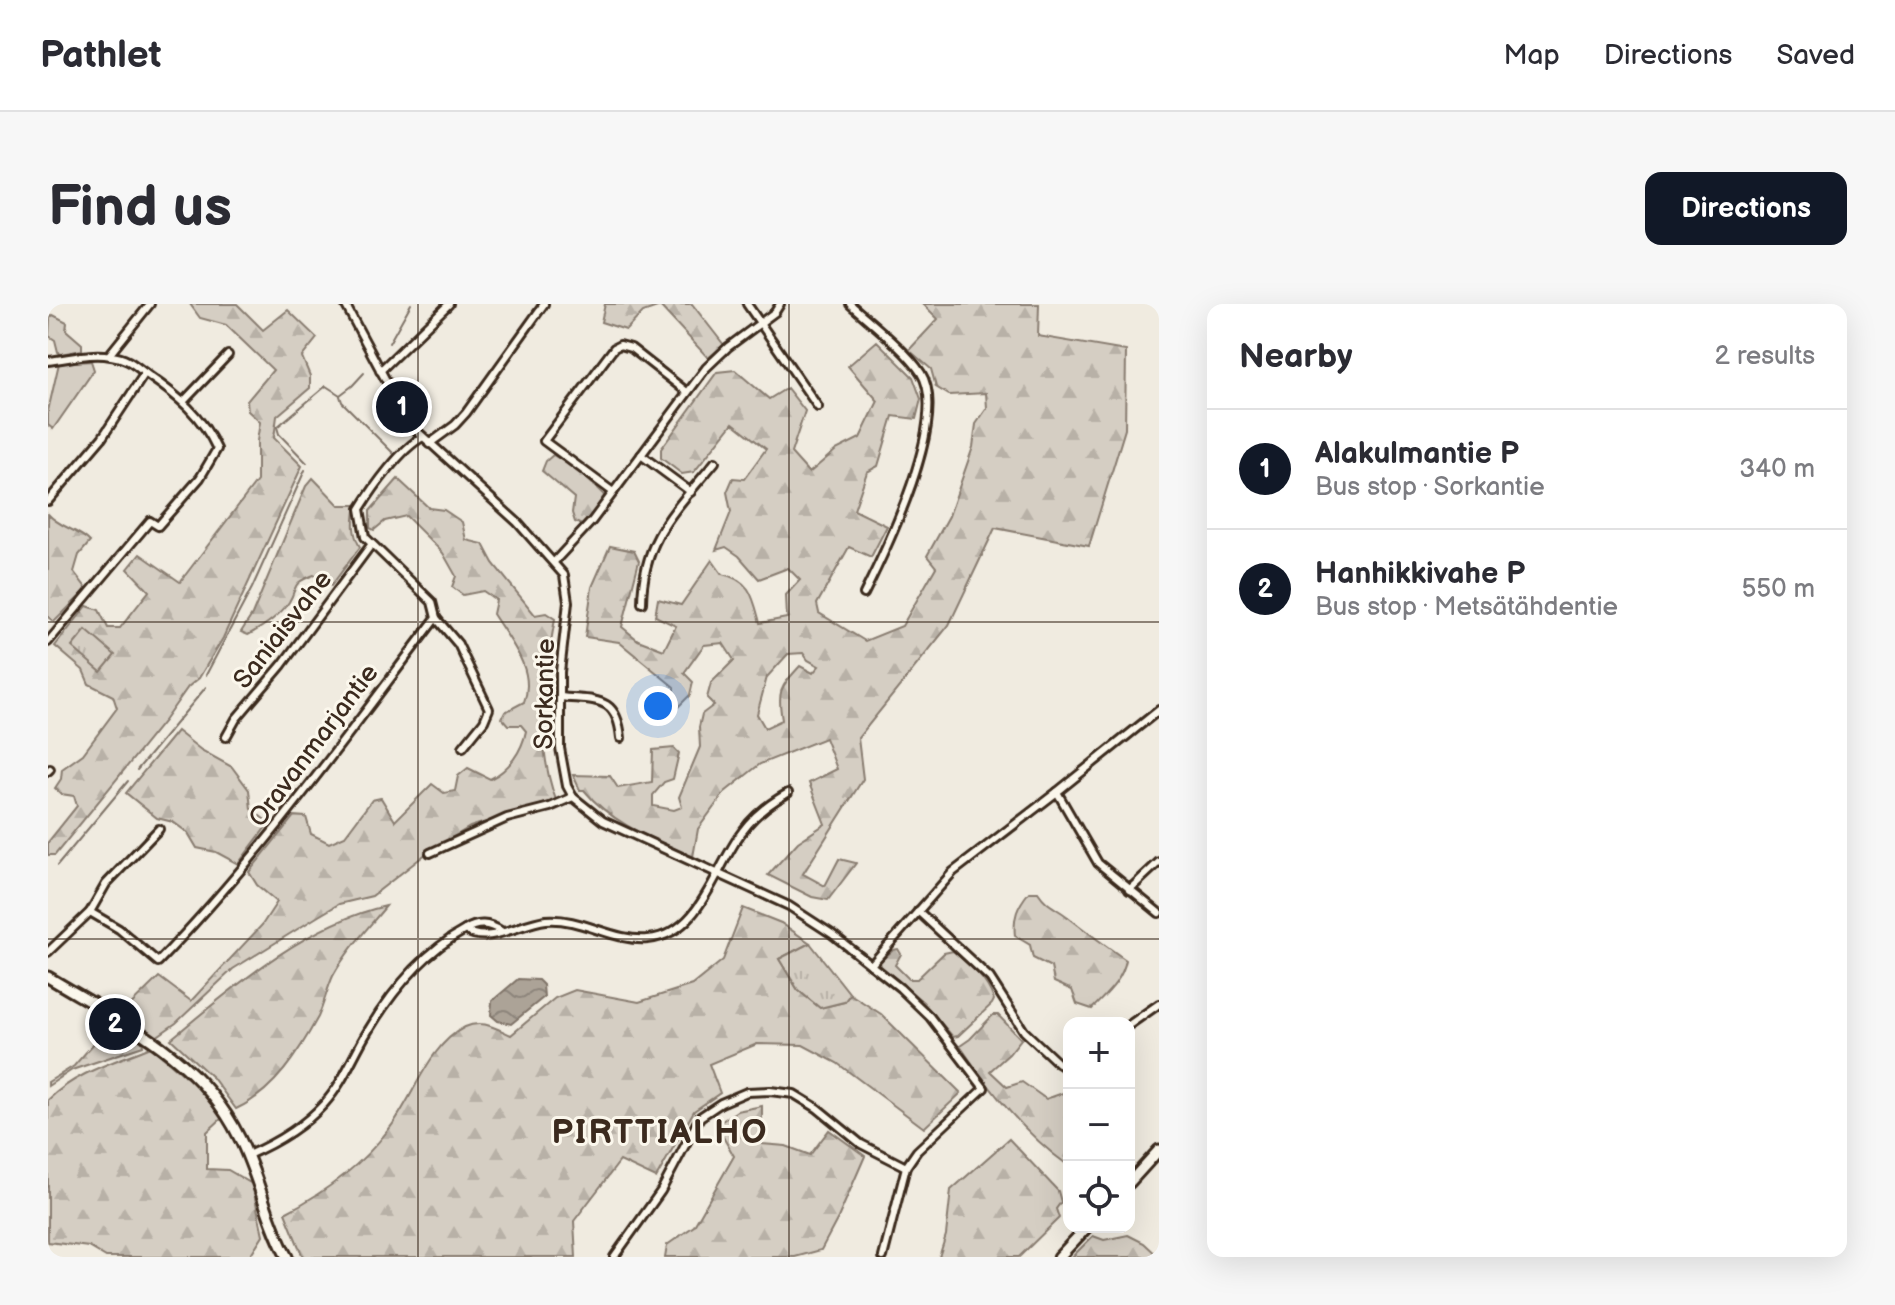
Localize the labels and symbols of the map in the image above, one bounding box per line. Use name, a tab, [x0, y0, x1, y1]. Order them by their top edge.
pin: 1	[376, 377, 428, 437]
street label: Saniaisvahe	[227, 565, 339, 695]
street label: Sorkantie	[529, 638, 562, 750]
street label: Oravanmarjantie	[243, 658, 385, 833]
your location	[638, 686, 678, 726]
pin: 2	[89, 994, 141, 1054]
district label: PIRTTIALHO	[552, 1112, 768, 1153]

